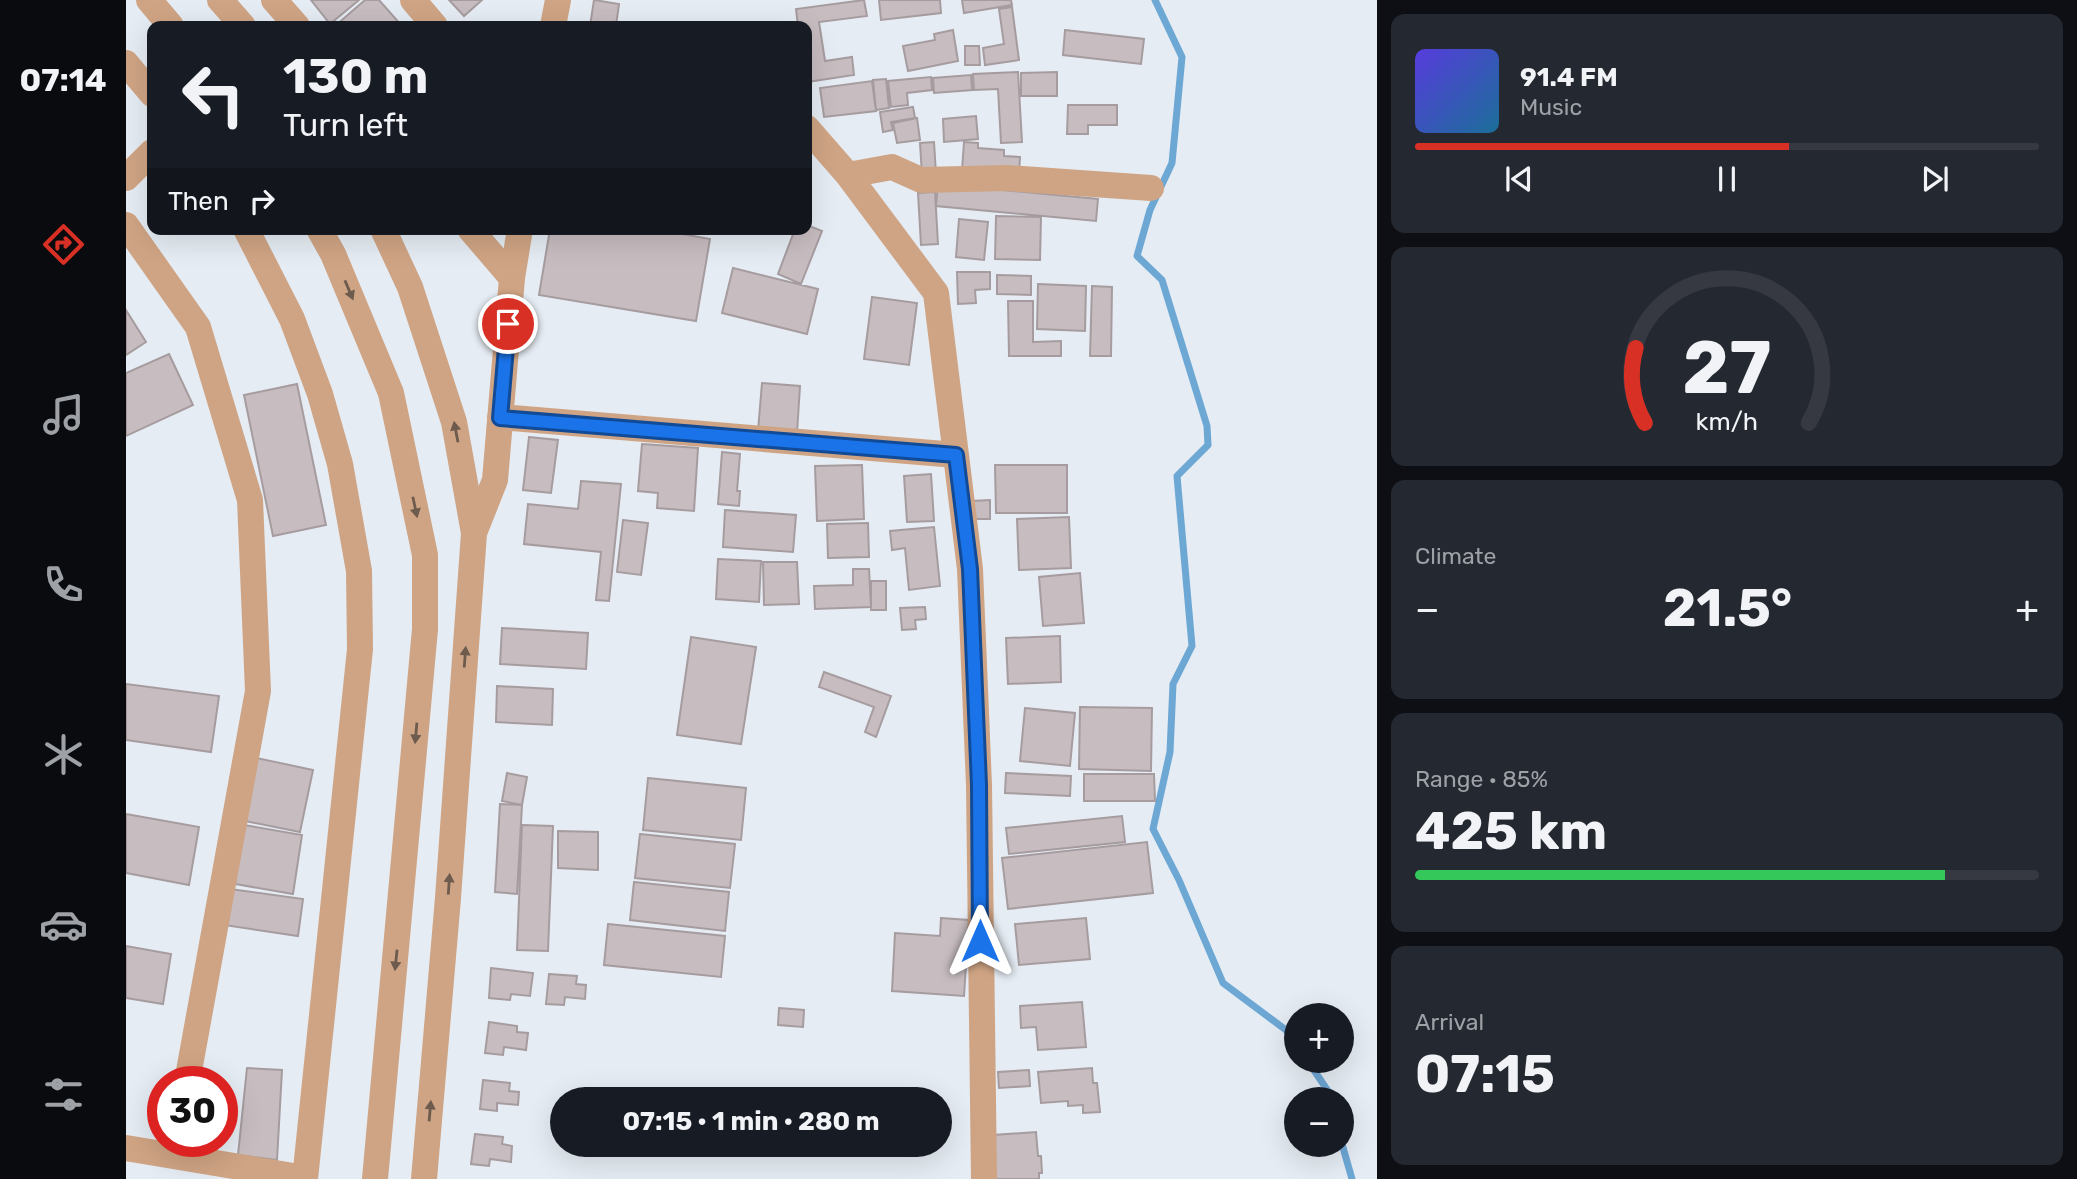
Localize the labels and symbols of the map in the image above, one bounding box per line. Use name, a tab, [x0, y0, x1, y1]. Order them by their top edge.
one-way arrow	[344, 280, 355, 301]
pin	[478, 294, 538, 354]
one-way arrow	[450, 421, 461, 443]
one-way arrow	[410, 496, 421, 518]
one-way arrow	[460, 646, 471, 668]
one-way arrow	[410, 722, 421, 744]
one-way arrow	[444, 873, 455, 895]
position arrow	[943, 904, 1017, 978]
one-way arrow	[390, 949, 401, 971]
speed limit sign: 30	[147, 1066, 238, 1157]
one-way arrow	[425, 1100, 436, 1122]

